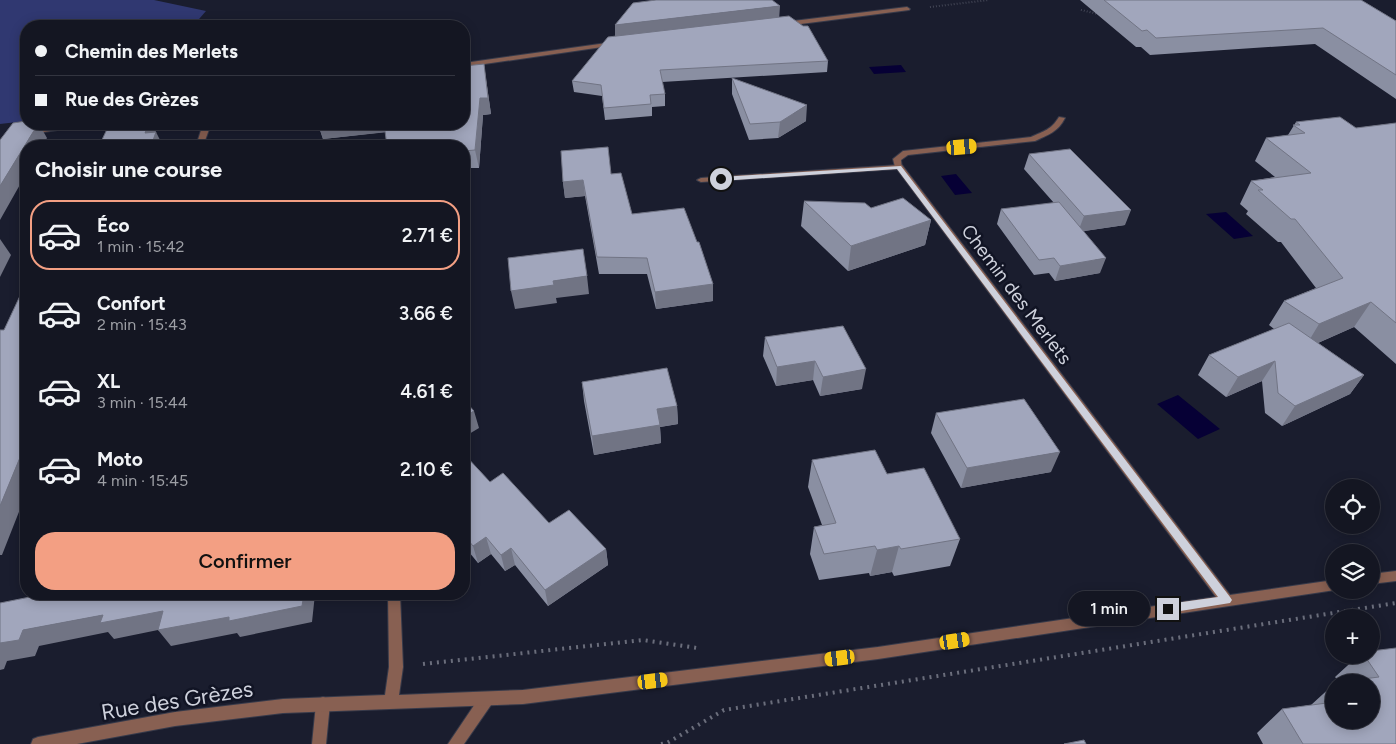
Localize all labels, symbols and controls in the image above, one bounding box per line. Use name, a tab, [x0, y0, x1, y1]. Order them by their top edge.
text: Chemin des Merlets	[65, 40, 238, 63]
text: Rue des Grèzes	[65, 88, 199, 111]
car	[946, 138, 977, 156]
text: Choisir une course	[35, 156, 222, 183]
route start	[710, 168, 732, 190]
icon: car	[37, 213, 82, 258]
text: Éco	[97, 214, 130, 237]
street label: Chemin des Merlets	[957, 220, 1077, 369]
text: 2.71 €	[402, 224, 453, 247]
text: 1 min · 15:42	[97, 237, 185, 256]
icon: car	[37, 291, 82, 336]
text: Confort	[97, 292, 166, 315]
text: 3.66 €	[399, 302, 453, 325]
text: 2 min · 15:43	[97, 315, 187, 334]
icon: car	[37, 369, 82, 414]
text: XL	[97, 370, 120, 393]
text: 4.61 €	[400, 380, 453, 403]
text: 3 min · 15:44	[97, 393, 188, 412]
icon: car	[37, 447, 82, 492]
text: Moto	[97, 448, 143, 471]
text: 2.10 €	[400, 458, 453, 481]
text: 4 min · 15:45	[97, 471, 188, 490]
map controls	[1325, 479, 1380, 729]
button: locate	[1325, 479, 1380, 534]
button: Confirmer	[35, 532, 455, 590]
button: layers	[1325, 544, 1380, 599]
callout: 1 min	[1068, 592, 1150, 626]
route end	[1157, 598, 1179, 620]
text: 1 min	[1090, 599, 1128, 618]
button: +	[1325, 609, 1380, 664]
car	[939, 631, 970, 651]
car	[824, 649, 855, 667]
car	[637, 672, 668, 690]
button: −	[1325, 674, 1380, 729]
street label: Rue des Grèzes	[99, 675, 255, 726]

